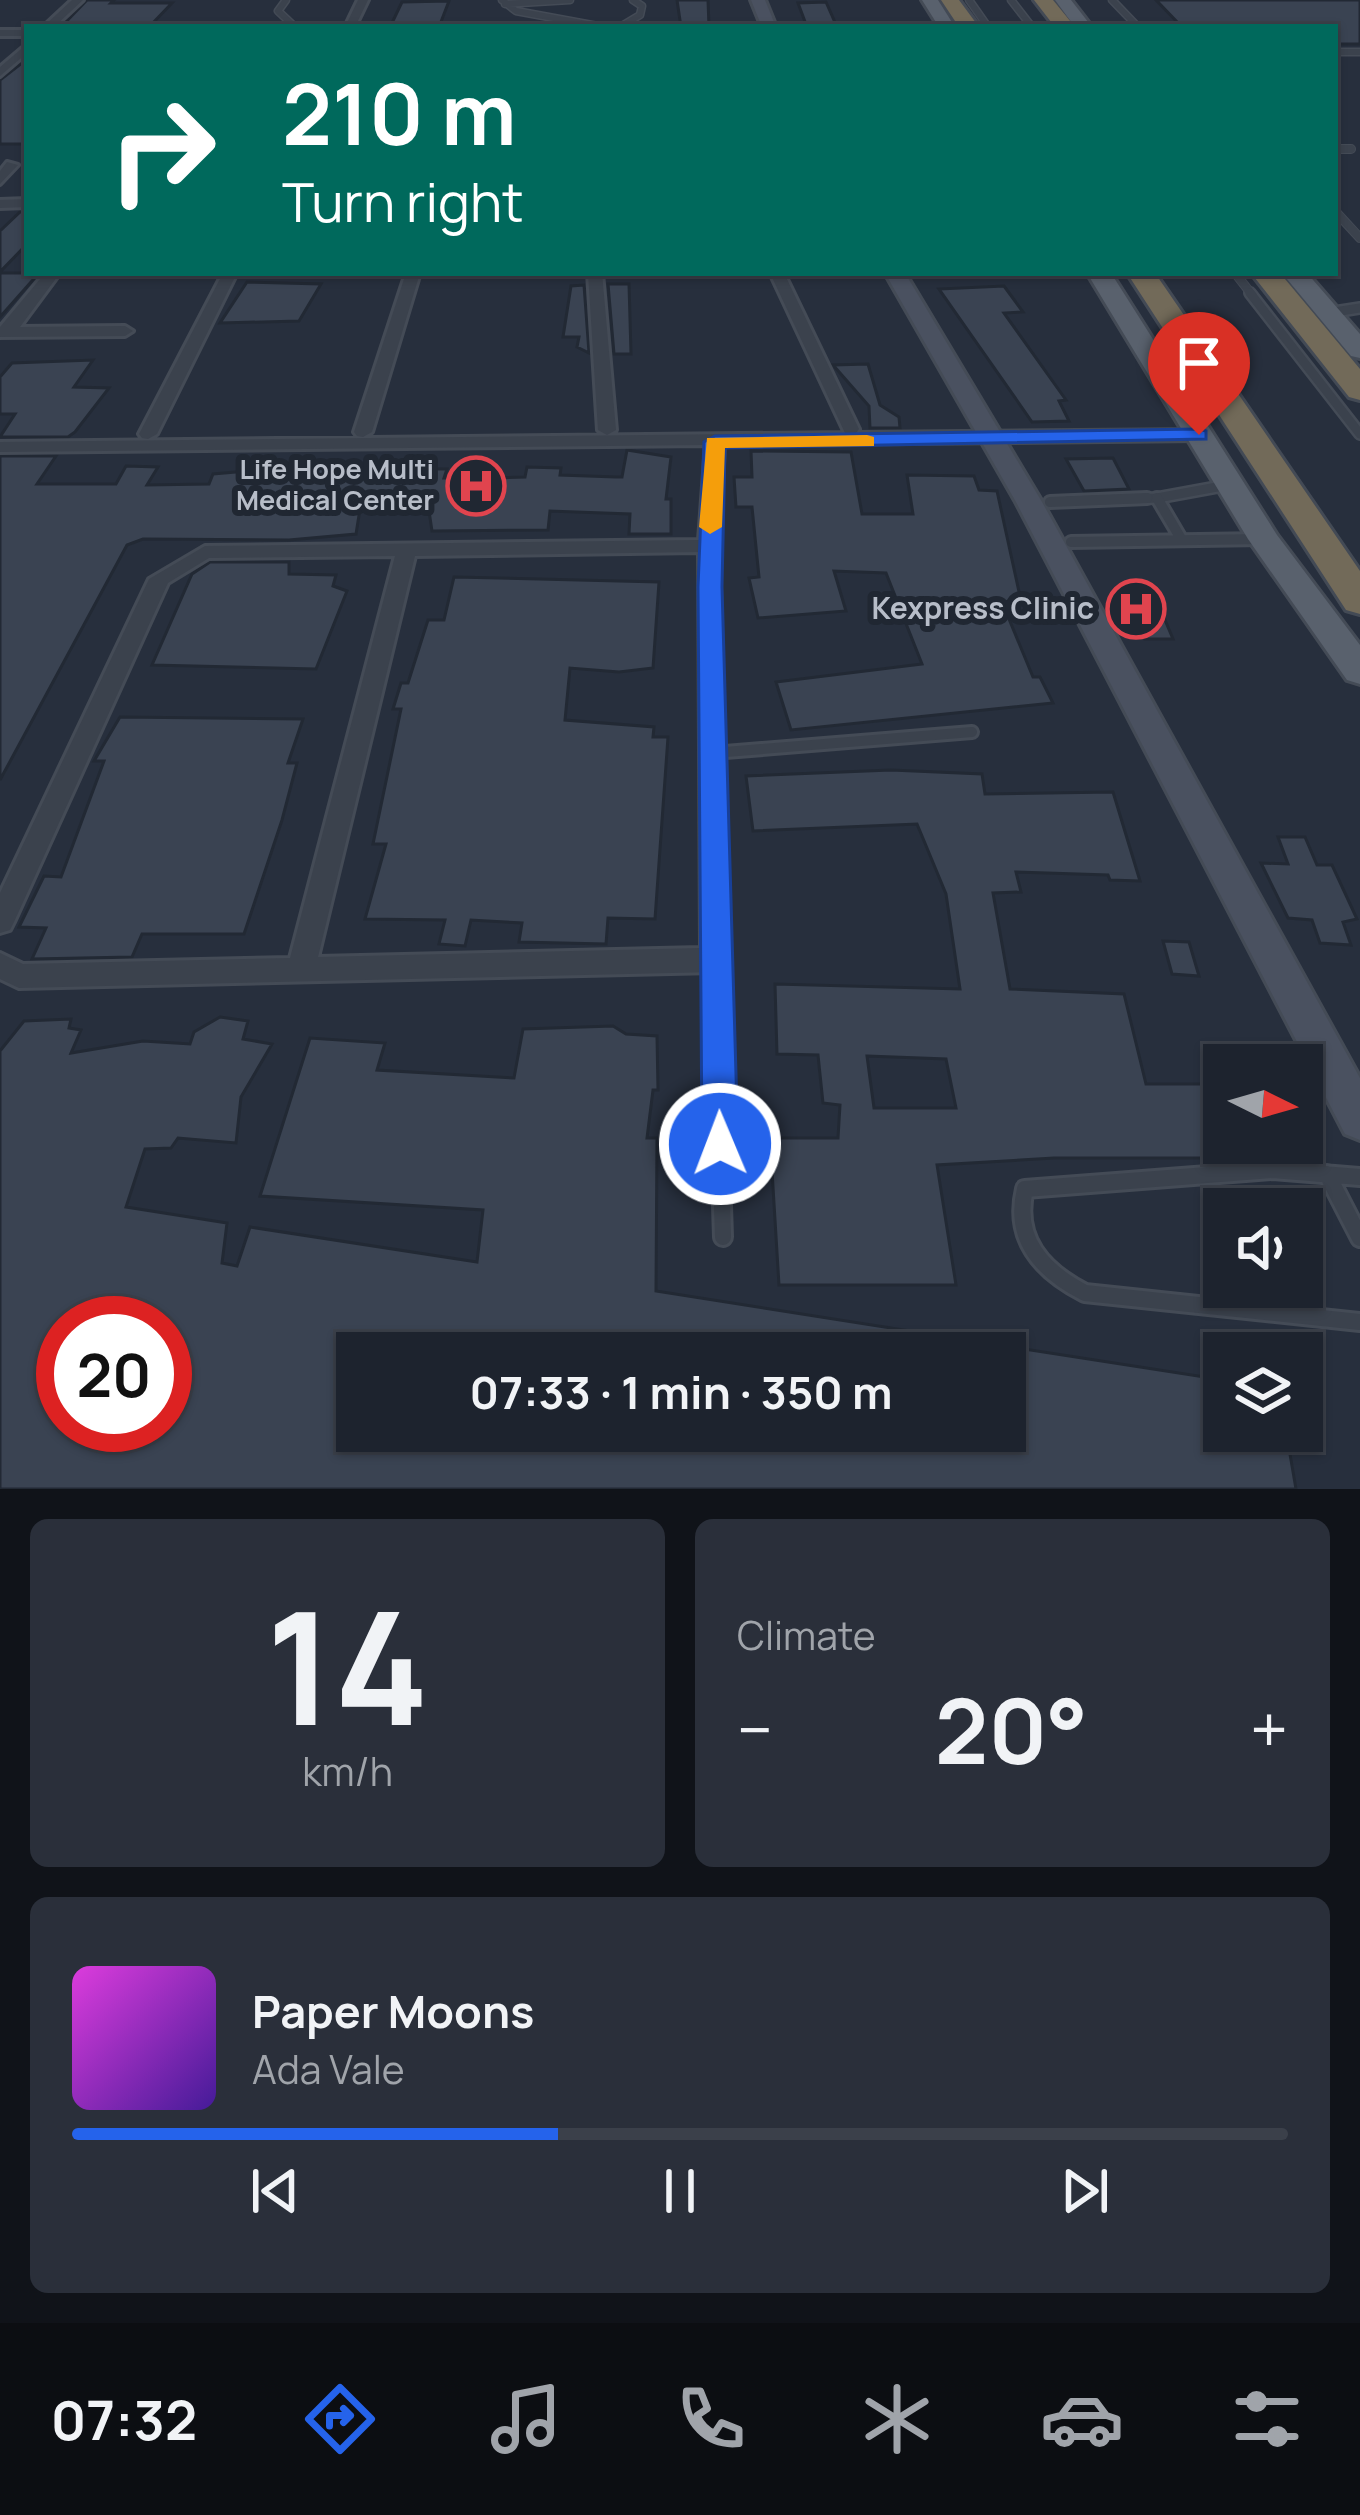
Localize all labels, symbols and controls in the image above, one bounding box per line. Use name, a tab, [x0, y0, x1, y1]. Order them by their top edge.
text: 210 m	[282, 55, 516, 170]
icon: right	[84, 72, 240, 228]
text: Turn right	[282, 164, 524, 238]
pin	[1148, 312, 1250, 435]
icon: arrive	[1166, 330, 1232, 396]
place label: Life Hope Multi Medical Center	[236, 450, 434, 518]
hospital icon: Life Hope Multi Medical Center	[445, 455, 507, 517]
hospital icon: Kexpress Clinic	[1105, 578, 1167, 640]
place label: Kexpress Clinic	[872, 587, 1094, 628]
north arrow	[1203, 1044, 1323, 1164]
map controls	[1203, 1044, 1323, 1452]
position arrow	[657, 1081, 783, 1207]
button: sound	[1203, 1188, 1323, 1308]
speed limit sign: 20	[36, 1296, 192, 1452]
button: layers	[1203, 1332, 1323, 1452]
text: 07:33 · 1 min · 350 m	[470, 1361, 892, 1423]
text: 14	[266, 1559, 429, 1772]
text: Climate	[737, 1608, 876, 1662]
text: 20°	[935, 1668, 1088, 1791]
text: −	[737, 1684, 773, 1774]
text: +	[1250, 1684, 1288, 1774]
text: km/h	[302, 1744, 393, 1798]
text: Paper Moons	[252, 1980, 534, 2042]
text: Ada Vale	[252, 2042, 405, 2096]
icon: previous	[242, 2158, 308, 2224]
icon: pause	[647, 2158, 713, 2224]
icon: next	[1052, 2158, 1118, 2224]
icon: directions	[298, 2377, 382, 2461]
icon: music	[484, 2377, 568, 2461]
icon: phone	[669, 2377, 753, 2461]
icon: climate	[855, 2377, 939, 2461]
icon: car	[1040, 2377, 1124, 2461]
icon: filters	[1225, 2377, 1309, 2461]
text: 07:32	[51, 2382, 197, 2456]

